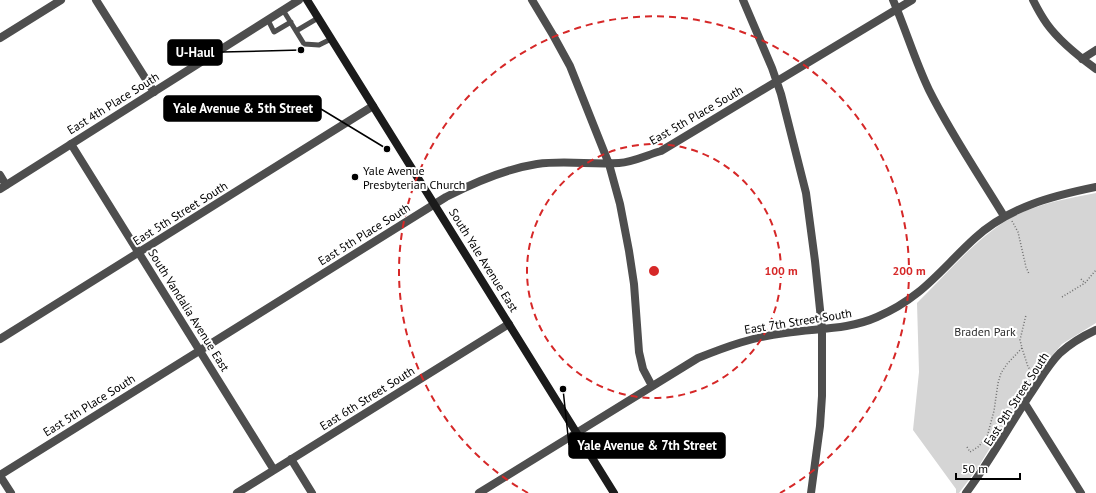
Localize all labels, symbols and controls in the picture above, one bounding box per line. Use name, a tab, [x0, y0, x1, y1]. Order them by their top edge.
callout: U-Haul	[168, 40, 222, 65]
text: U-Haul	[176, 44, 214, 61]
street label: East 4th Place South	[64, 69, 162, 137]
street label: East 5th Place South	[647, 82, 745, 148]
callout: Yale Avenue & 5th Street	[164, 96, 321, 121]
text: Yale Avenue & 5th Street	[172, 100, 313, 117]
place label: Yale Avenue Presbyterian Church	[363, 163, 465, 192]
marker: Yale Avenue Presbyterian Church	[350, 172, 360, 182]
street label: East 5th Street South	[130, 178, 230, 248]
street label: East 5th Place South	[315, 200, 413, 268]
street label: South Yale Avenue East	[446, 206, 522, 314]
street label: South Vandalia Avenue East	[145, 246, 233, 374]
text: 100 m	[764, 263, 798, 278]
text: 200 m	[892, 263, 926, 278]
centre of rings	[647, 264, 661, 278]
street label: East 7th Street South	[743, 305, 853, 337]
park label: Braden Park	[954, 324, 1016, 339]
street label: East 9th Street South	[980, 349, 1052, 449]
street label: East 6th Street South	[317, 363, 417, 433]
street label: East 5th Place South	[40, 371, 138, 439]
callout: Yale Avenue & 7th Street	[569, 433, 725, 458]
text: Yale Avenue & 7th Street	[576, 437, 717, 454]
scale bar	[956, 455, 1020, 481]
text: 50 m	[962, 461, 988, 476]

